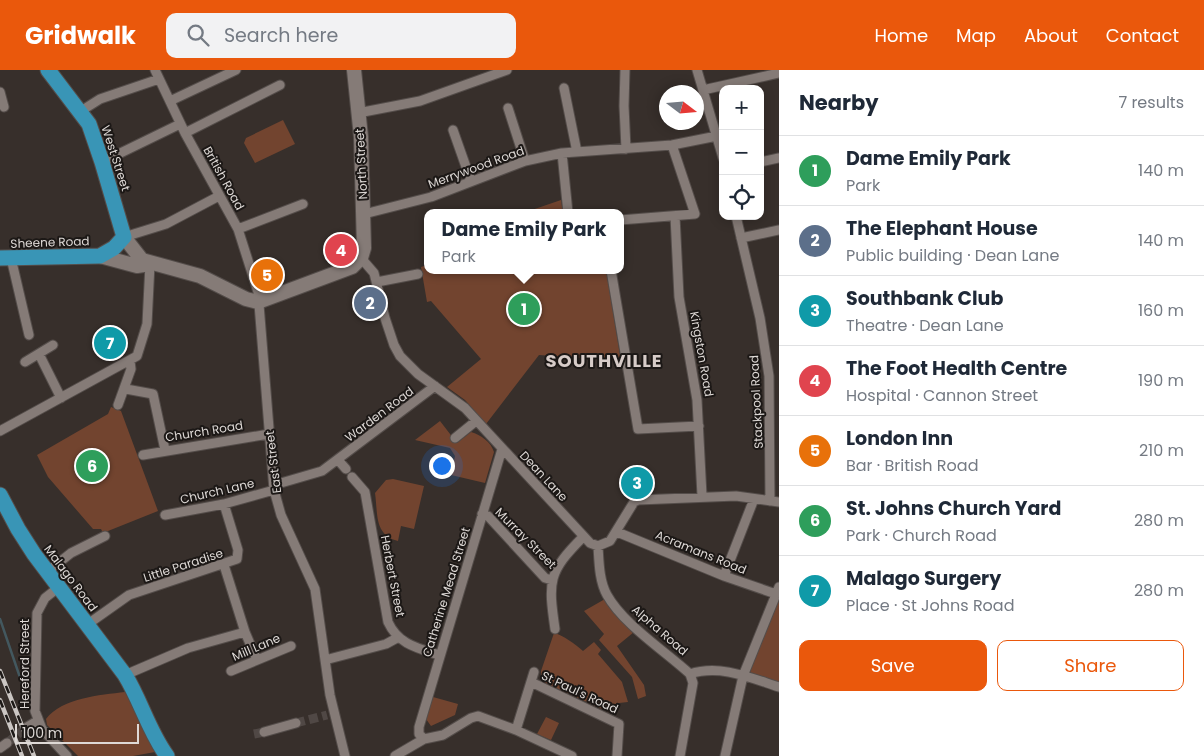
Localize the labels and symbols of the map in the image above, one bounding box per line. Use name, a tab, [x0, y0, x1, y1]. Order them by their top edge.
north arrow	[659, 85, 704, 130]
street label: West Street	[97, 123, 135, 193]
street label: North Street	[351, 128, 371, 200]
street label: Merrywood Road	[426, 142, 526, 192]
street label: British Road	[199, 143, 249, 213]
pin: 4	[325, 231, 357, 269]
street label: Sheene Road	[10, 232, 90, 252]
pin: 5	[251, 256, 283, 294]
pin: 2	[354, 284, 386, 322]
pin: 1	[508, 290, 540, 328]
street label: Kingston Road	[686, 310, 718, 398]
pin: 7	[94, 324, 126, 362]
district label: SOUTHVILLE	[545, 348, 663, 373]
street label: Stackpool Road	[745, 355, 767, 449]
street label: Warden Road	[341, 383, 417, 445]
street label: Church Road	[164, 416, 244, 446]
street label: East Street	[261, 430, 285, 494]
pin: 6	[76, 447, 108, 485]
street label: Dean Lane	[516, 447, 572, 505]
your location	[429, 453, 455, 479]
pin: 3	[621, 464, 653, 502]
street label: Church Lane	[178, 474, 256, 508]
street label: Murray Street	[492, 504, 560, 572]
street label: Catherine Mead Street	[418, 525, 474, 659]
street label: Acramans Road	[653, 526, 749, 578]
street label: Herbert Street	[377, 534, 409, 618]
street label: Malago Road	[40, 541, 102, 615]
street label: Little Paradise	[141, 544, 225, 586]
street label: Alpha Road	[628, 601, 692, 659]
street label: Hereford Street	[16, 619, 33, 709]
street label: Mill Lane	[229, 629, 283, 665]
street label: St Paul's Road	[539, 667, 621, 717]
scale bar	[15, 721, 139, 744]

